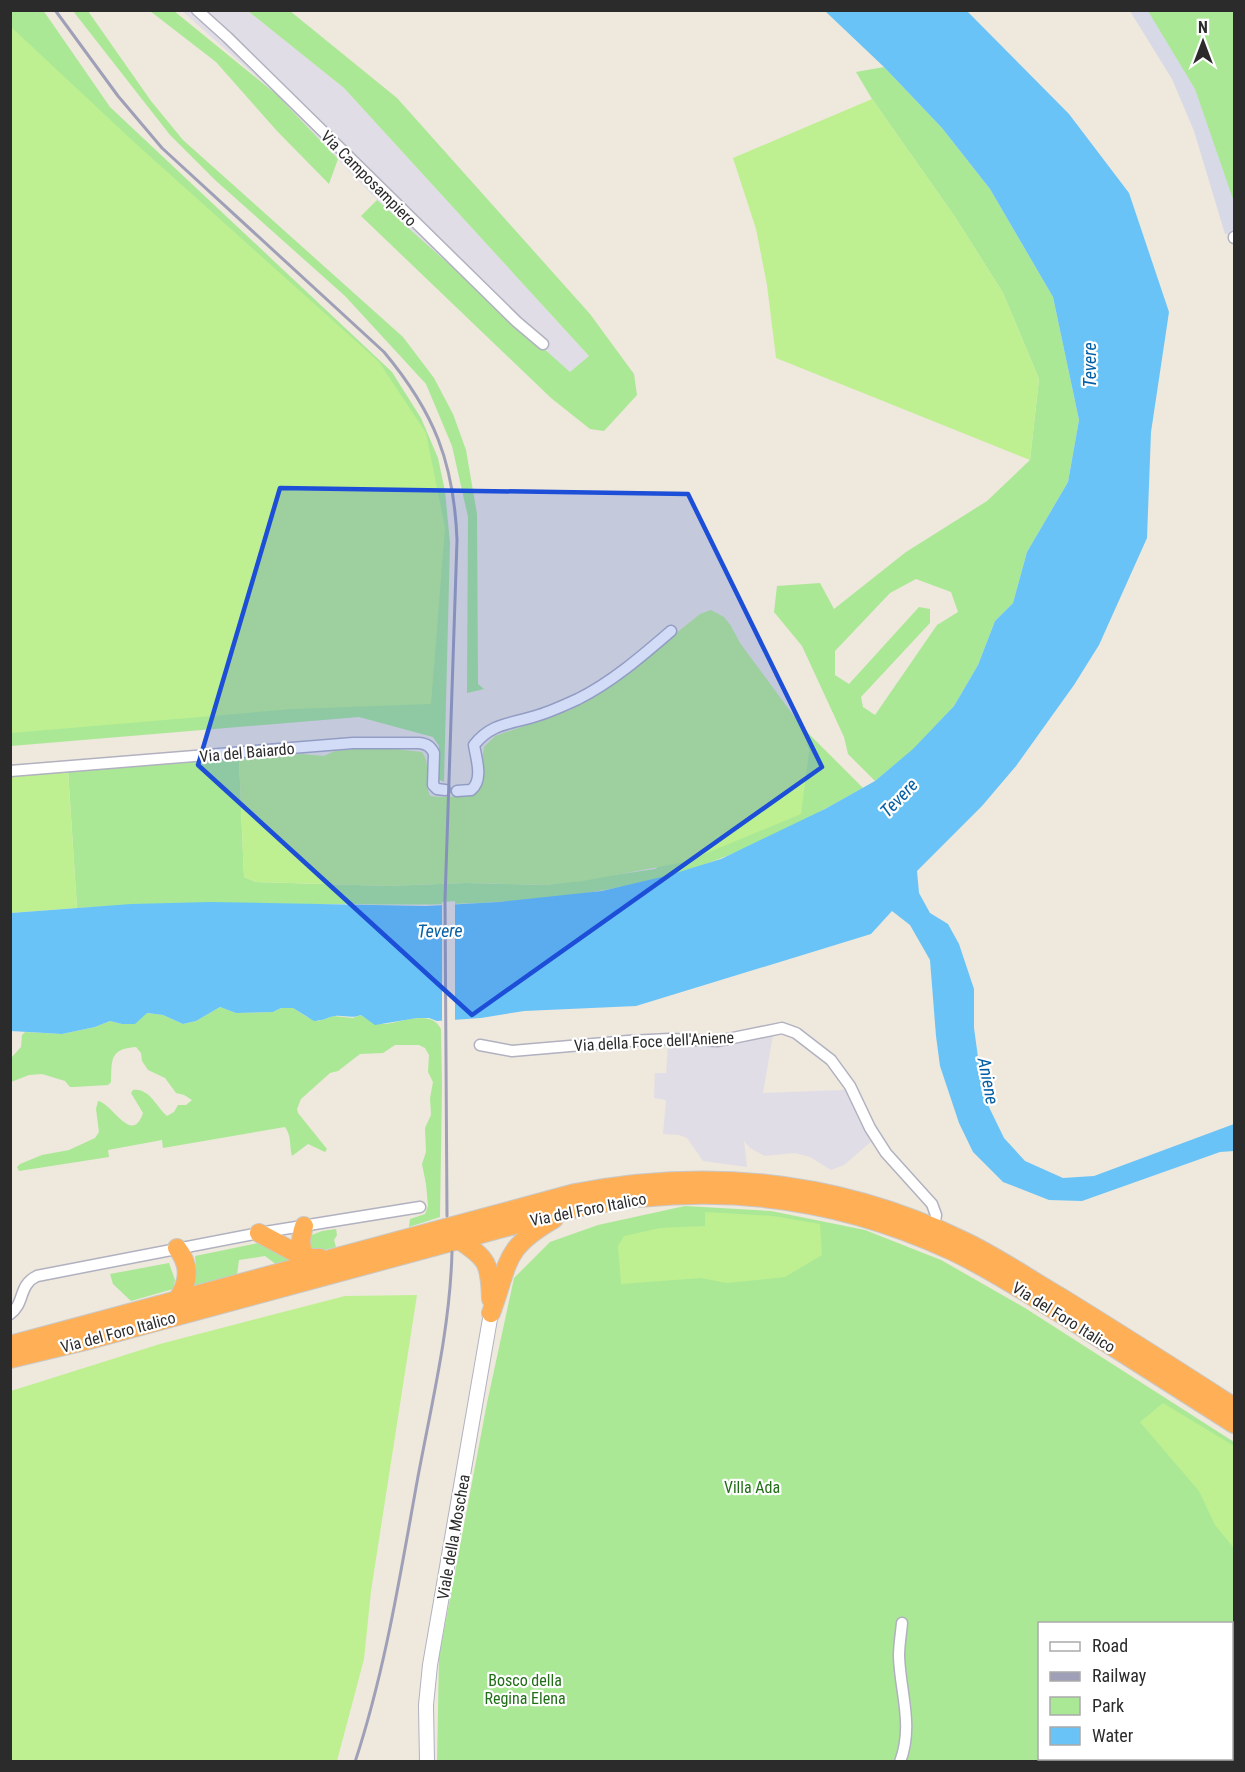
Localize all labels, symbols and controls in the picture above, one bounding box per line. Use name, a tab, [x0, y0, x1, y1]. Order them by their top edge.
north arrow	[1173, 12, 1233, 72]
text: N	[1198, 18, 1208, 37]
street label: Via Camposampiero	[317, 127, 420, 230]
water label: Tevere	[1079, 342, 1100, 388]
street label: Via del Baiardo	[199, 739, 295, 766]
water label: Tevere	[875, 774, 922, 821]
water label: Tevere	[417, 920, 463, 941]
street label: Via della Foce dell'Aniene	[574, 1028, 735, 1055]
water label: Aniene	[973, 1055, 1003, 1106]
street label: Via del Foro Italico	[528, 1189, 648, 1230]
street label: Via del Foro Italico	[1009, 1278, 1119, 1357]
street label: Via del Foro Italico	[59, 1308, 178, 1357]
street label: Viale della Moschea	[433, 1473, 474, 1601]
park label: Villa Ada	[724, 1478, 780, 1497]
legend	[1038, 1622, 1233, 1760]
text: Road	[1092, 1635, 1128, 1656]
text: Railway	[1092, 1665, 1147, 1686]
park label: Bosco della Regina Elena	[484, 1671, 566, 1708]
text: Park	[1092, 1695, 1124, 1716]
text: Water	[1092, 1725, 1134, 1746]

